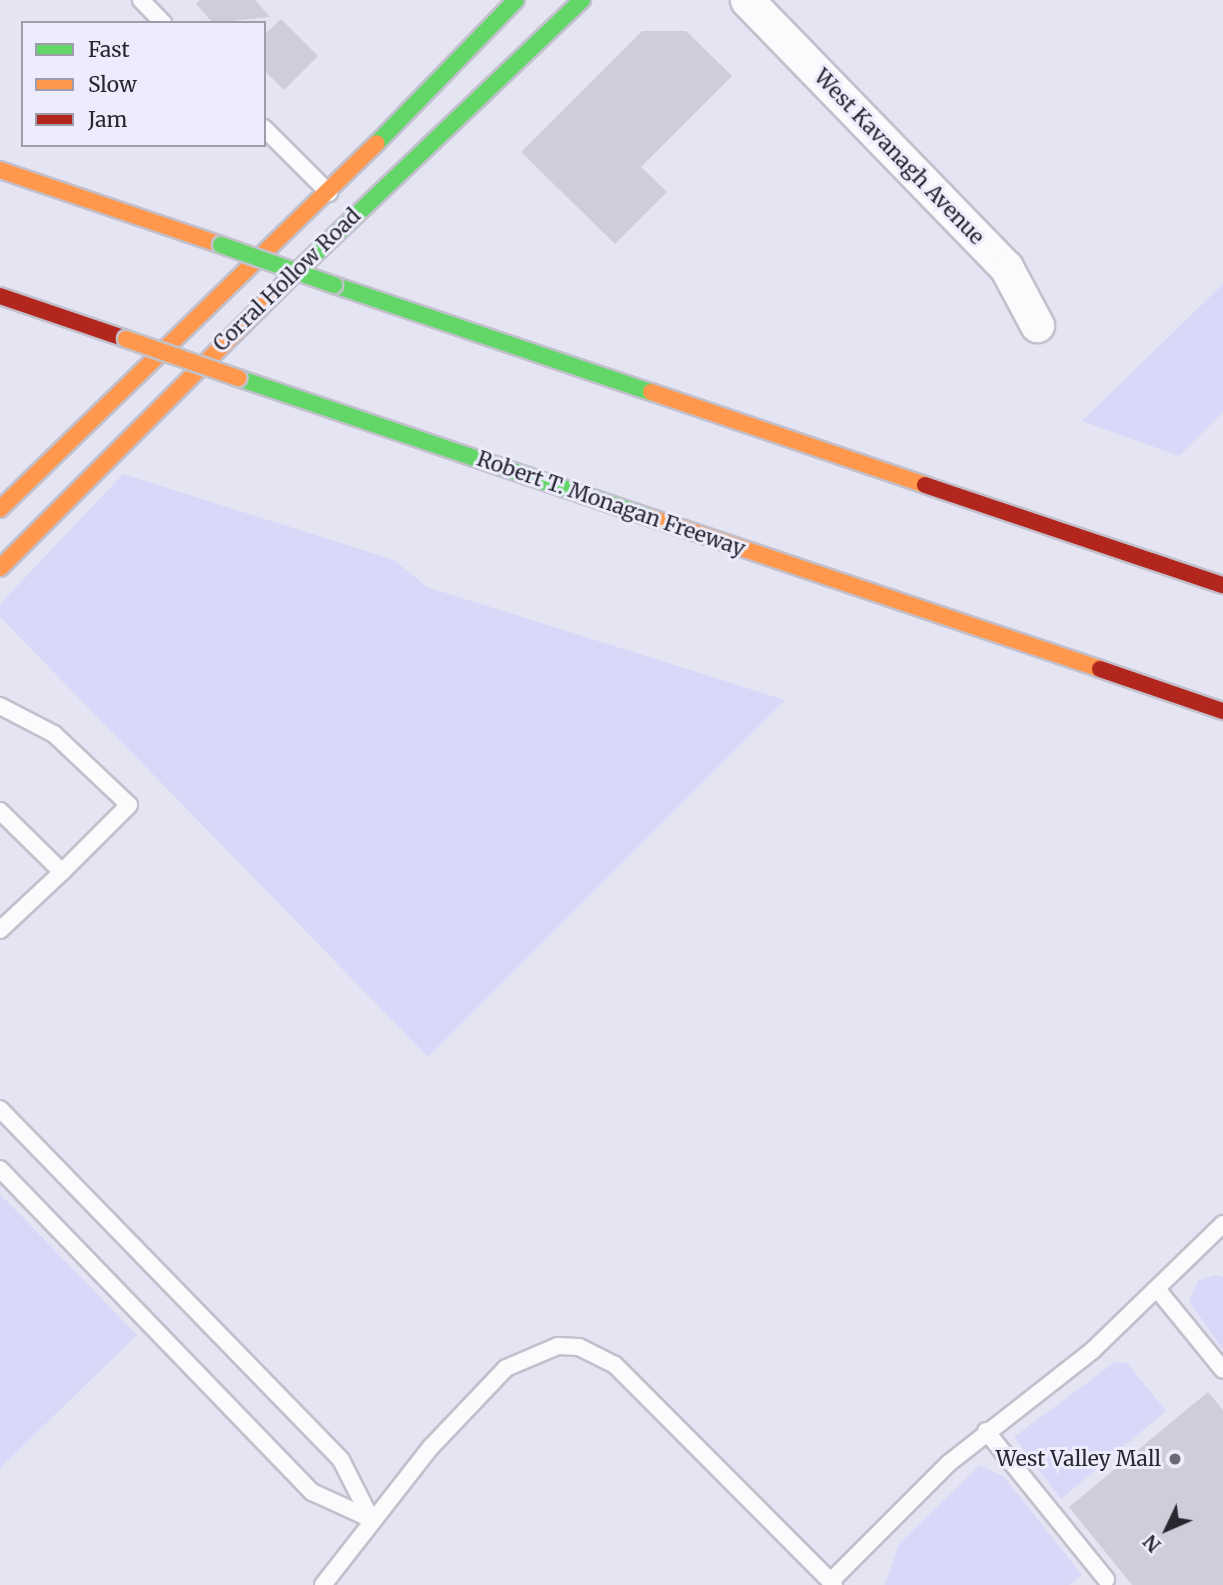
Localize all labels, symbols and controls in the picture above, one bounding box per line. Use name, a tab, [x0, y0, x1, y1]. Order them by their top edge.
legend	[21, 21, 266, 147]
text: Fast	[88, 36, 130, 63]
street label: West Kavanagh Avenue	[809, 64, 989, 250]
text: Slow	[88, 71, 137, 98]
text: Jam	[88, 106, 127, 133]
street label: Corral Hollow Road	[208, 203, 366, 357]
street label: Robert T. Monagan Freeway	[474, 446, 748, 562]
place label: West Valley Mall	[996, 1446, 1161, 1472]
marker: West Valley Mall	[1167, 1451, 1183, 1467]
north arrow	[1132, 1494, 1202, 1564]
text: N	[1138, 1530, 1166, 1557]

